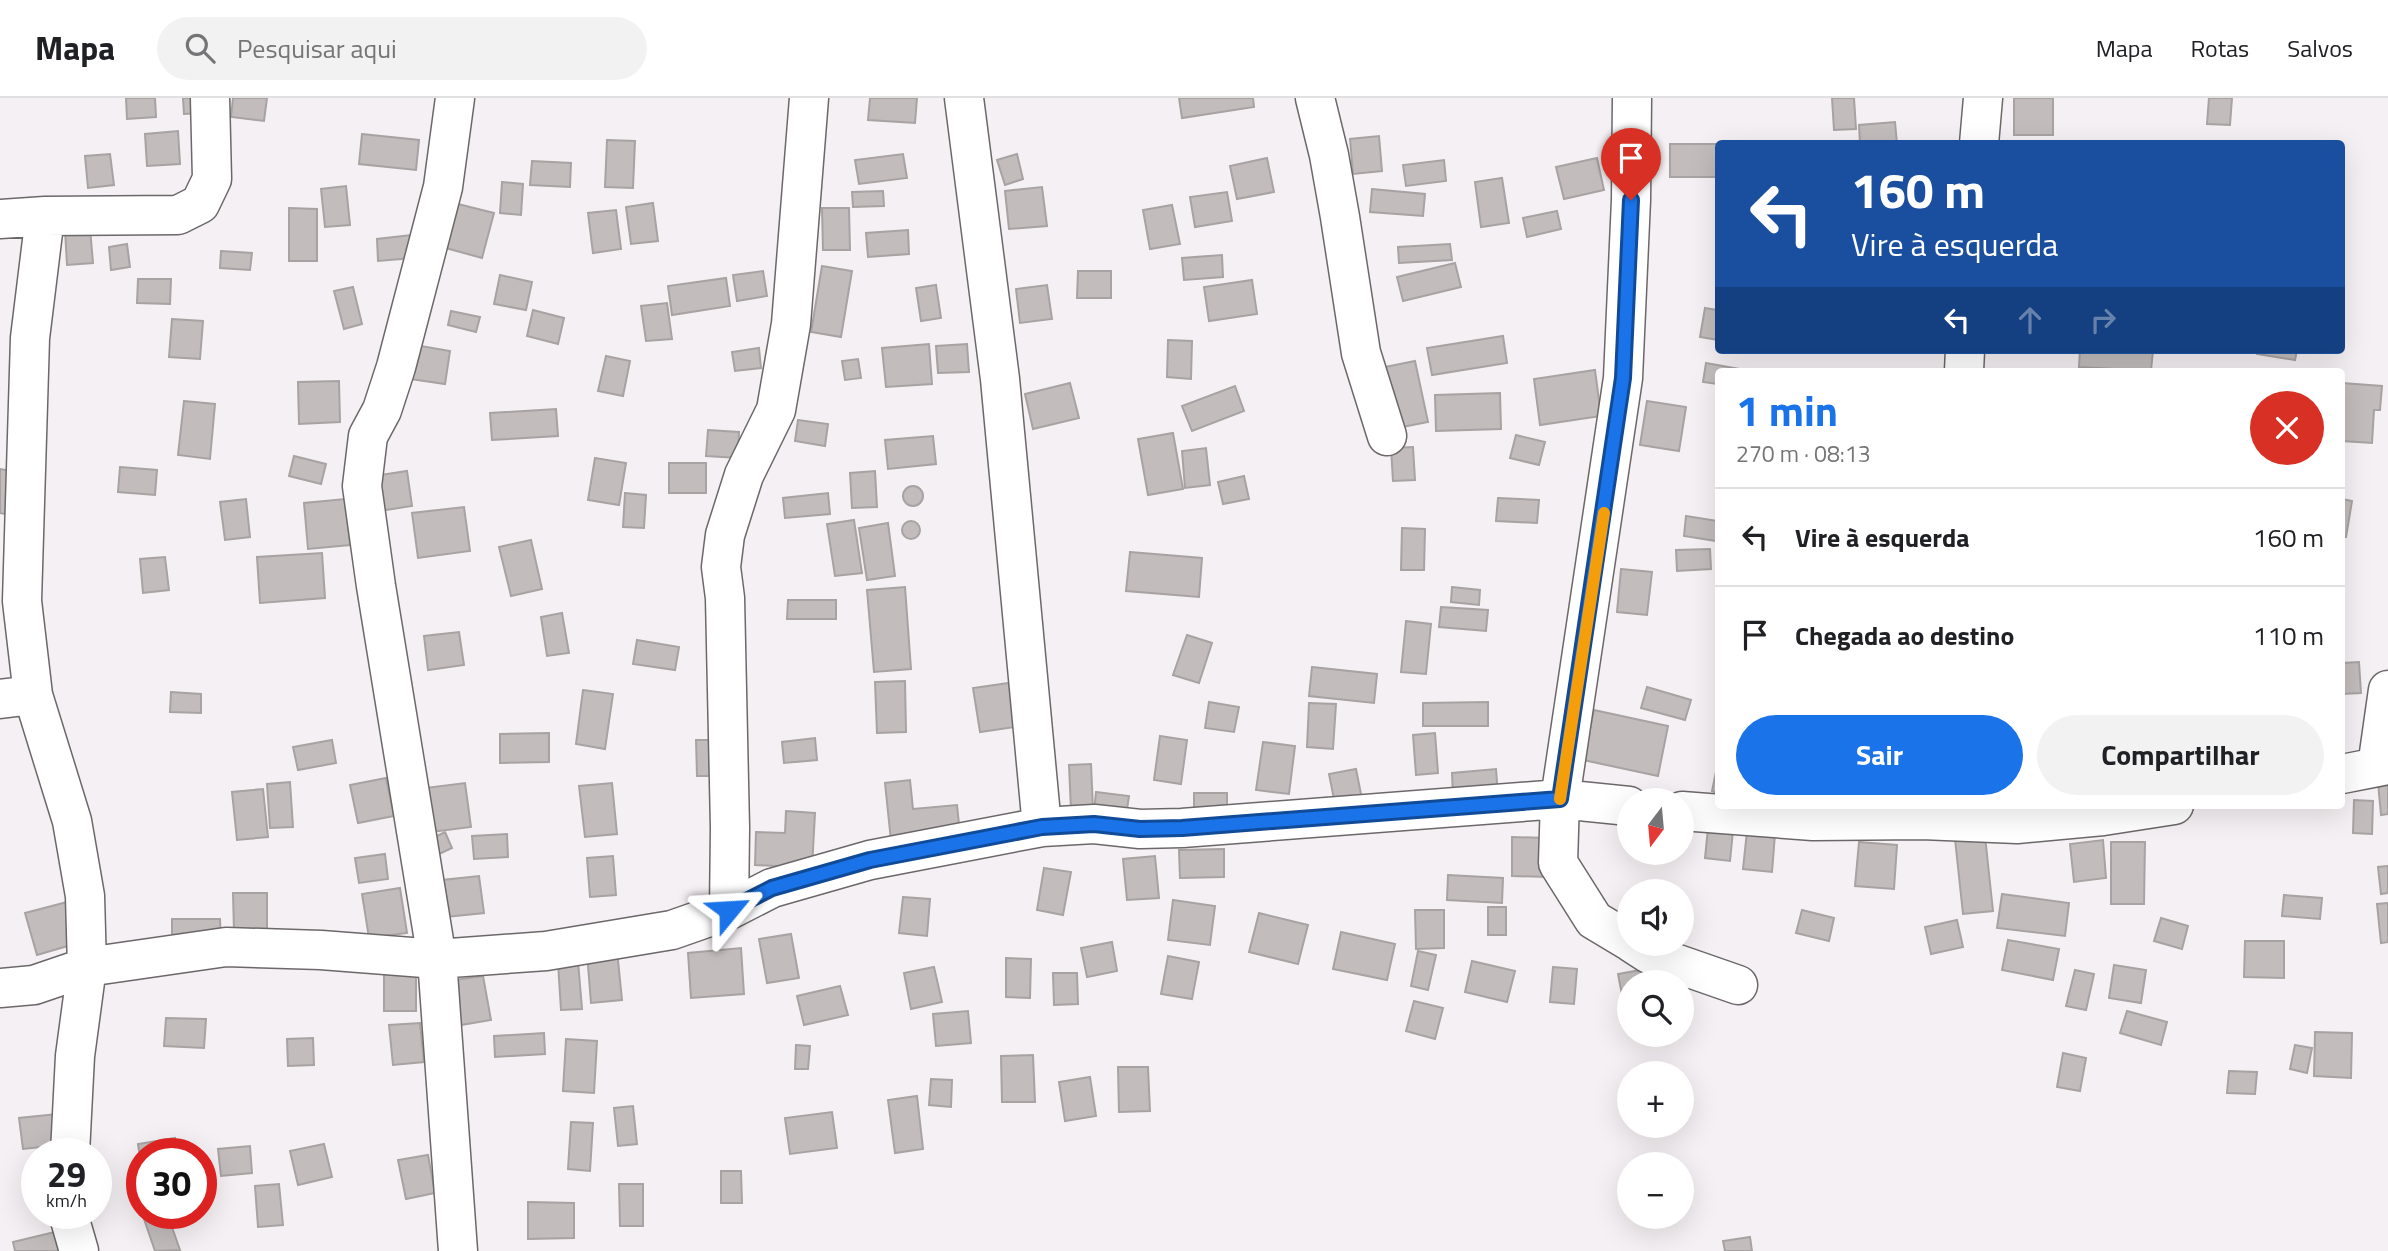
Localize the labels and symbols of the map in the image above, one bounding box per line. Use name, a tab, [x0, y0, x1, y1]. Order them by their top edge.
pin	[1601, 128, 1661, 200]
north arrow	[1617, 788, 1694, 864]
position arrow	[692, 873, 766, 947]
speed limit sign: 30	[126, 1138, 217, 1229]

